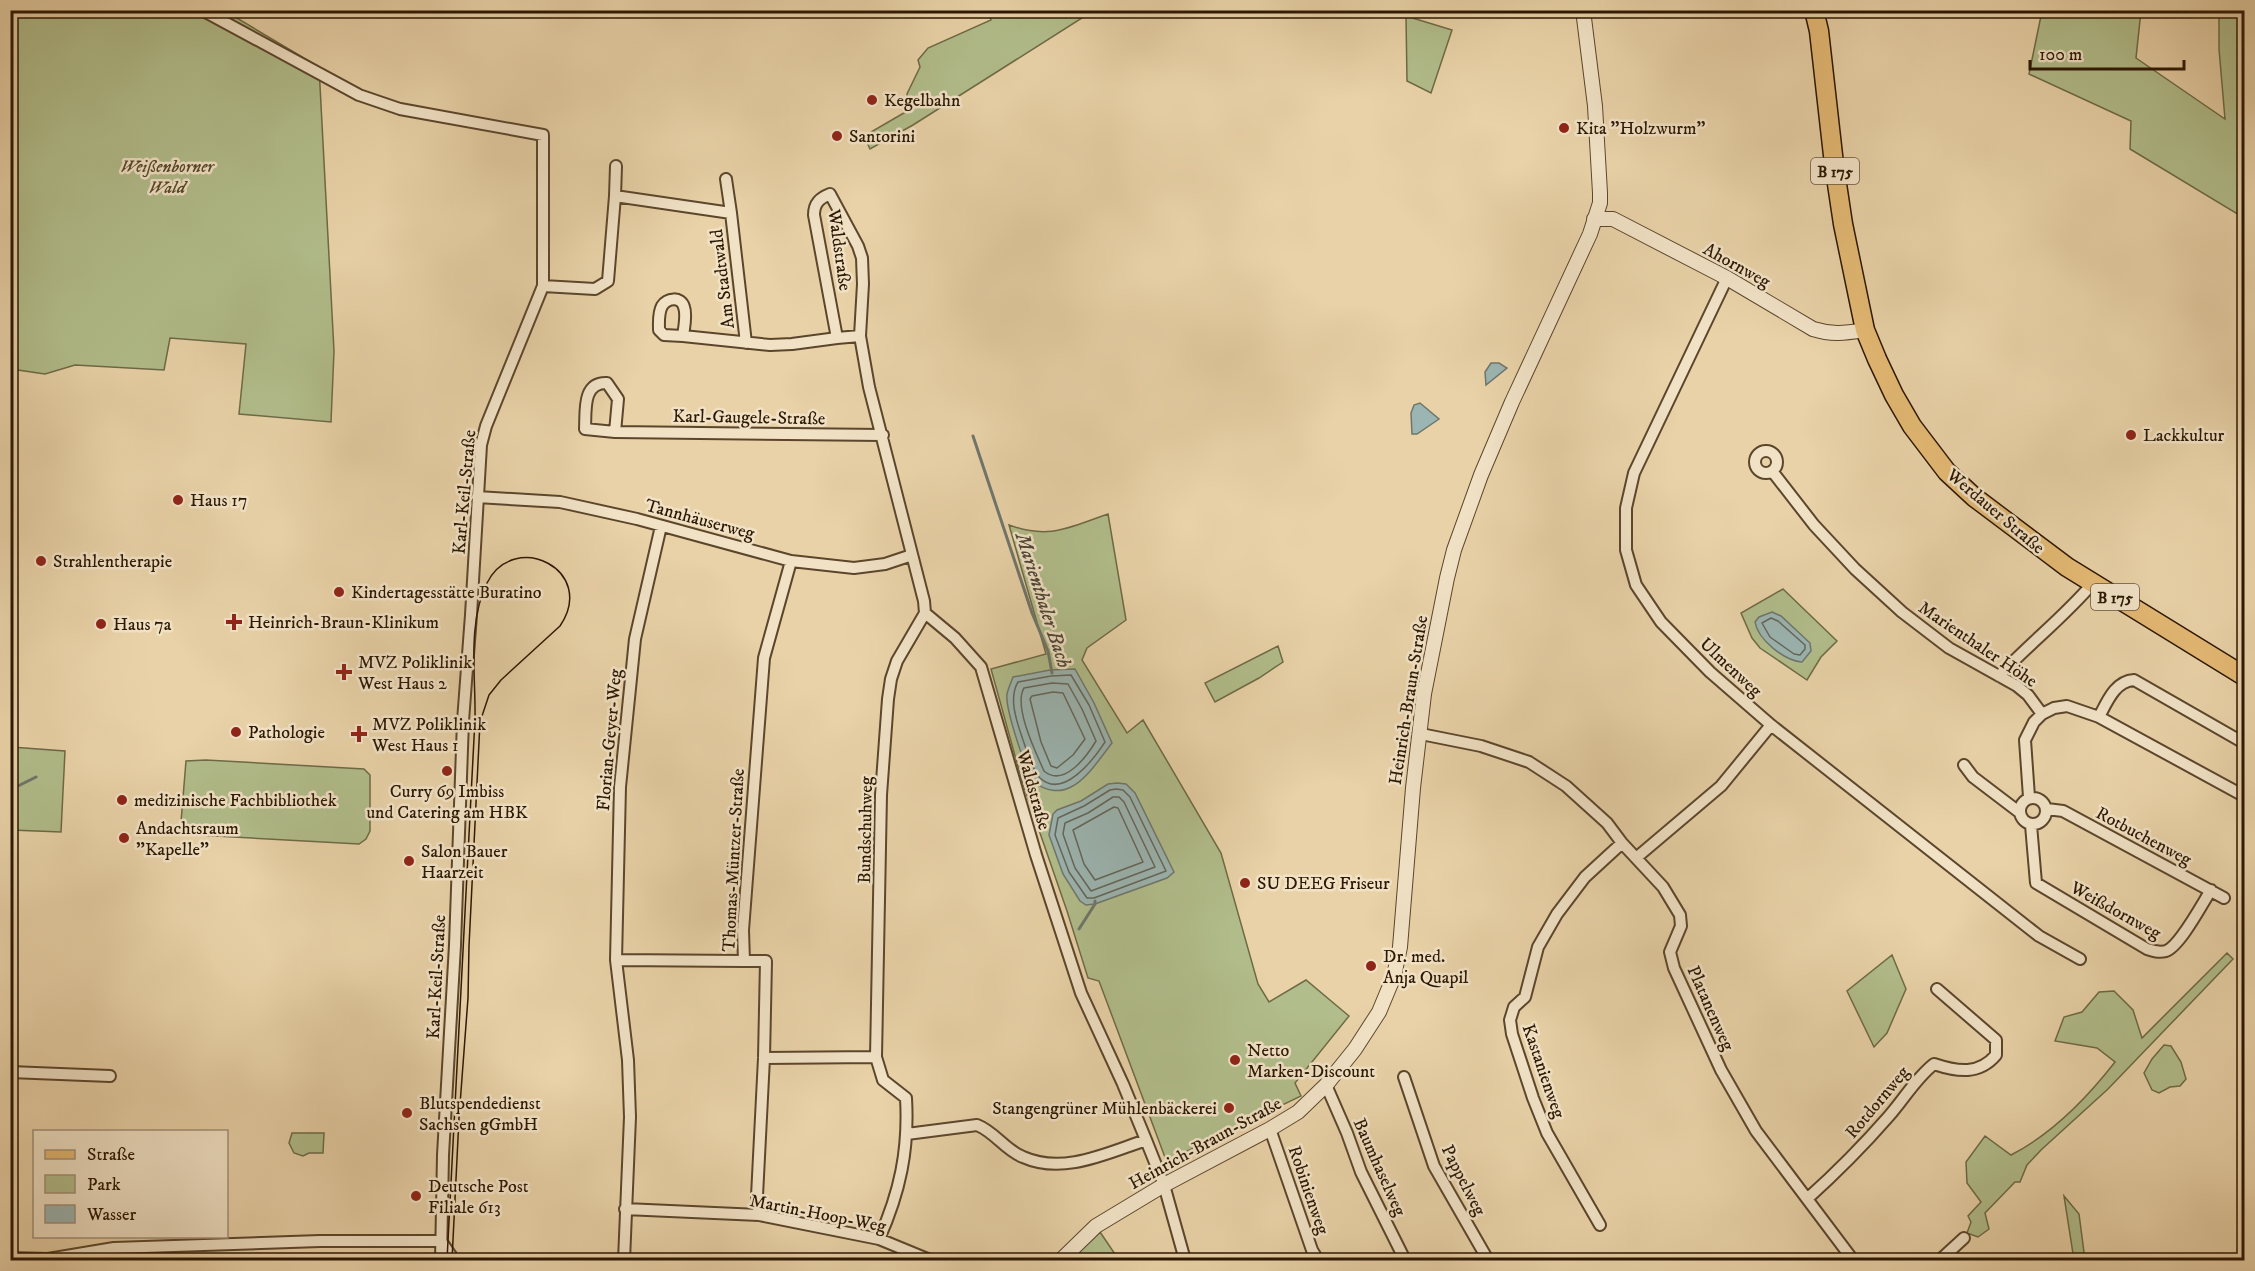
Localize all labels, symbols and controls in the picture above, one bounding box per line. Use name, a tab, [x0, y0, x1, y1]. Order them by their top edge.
scale bar	[2030, 33, 2184, 71]
text: 100 m	[2039, 44, 2082, 66]
place label: Kegelbahn	[884, 90, 961, 112]
marker: Kegelbahn	[865, 93, 879, 107]
place label: Kita "Holzwurm"	[1576, 118, 1705, 140]
marker: Kita "Holzwurm"	[1557, 121, 1571, 135]
place label: Santorini	[849, 126, 915, 148]
marker: Santorini	[830, 129, 844, 143]
park label: Weißenborner Wald	[120, 156, 215, 199]
road number: B 175	[1811, 158, 1859, 184]
street label: Waldstraße	[822, 207, 856, 292]
street label: Am Stadtwald	[706, 228, 740, 330]
street label: Ahornweg	[1699, 238, 1774, 293]
street label: Karl-Gaugele-Straße	[672, 406, 826, 430]
place label: Lackkultur	[2143, 425, 2225, 447]
marker: Lackkultur	[2124, 428, 2138, 442]
street label: Karl-Keil-Straße	[449, 429, 481, 555]
street label: Werdauer Straße	[1941, 464, 2049, 559]
place label: Haus 17	[190, 490, 247, 512]
marker: Haus 17	[171, 493, 185, 507]
street label: Tannhäuserweg	[643, 495, 757, 545]
water label: Marienthaler Bach	[1008, 528, 1076, 671]
place label: Strahlentherapie	[53, 551, 172, 573]
marker: Strahlentherapie	[34, 554, 48, 568]
place label: Kindertagesstätte Buratino	[351, 582, 542, 604]
road number: B 175	[2091, 584, 2139, 610]
marker: Kindertagesstätte Buratino	[332, 585, 346, 599]
street label: Marienthaler Höhe	[1914, 597, 2041, 693]
place label: Heinrich-Braun-Klinikum	[248, 612, 439, 634]
marker: Heinrich-Braun-Klinikum	[225, 613, 243, 631]
place label: Haus 7a	[113, 614, 172, 636]
street label: Heinrich-Braun-Straße	[1385, 614, 1433, 786]
marker: Haus 7a	[94, 617, 108, 631]
street label: Ulmenweg	[1695, 633, 1766, 702]
place label: MVZ Poliklinik West Haus 2	[357, 652, 472, 695]
marker: MVZ Poliklinik West Haus 2	[335, 663, 353, 681]
street label: Florian-Geyer-Weg	[593, 668, 627, 812]
place label: MVZ Poliklinik West Haus 1	[371, 714, 486, 757]
place label: Pathologie	[248, 722, 325, 744]
marker: Pathologie	[229, 725, 243, 739]
marker: MVZ Poliklinik West Haus 1	[350, 725, 368, 743]
street label: Waldstraße	[1011, 747, 1055, 833]
marker: Curry 69 Imbiss und Catering am HBK	[440, 764, 454, 778]
street label: Thomas-Müntzer-Straße	[718, 768, 750, 952]
street label: Bundschuhweg	[854, 776, 878, 884]
place label: Curry 69 Imbiss und Catering am HBK	[366, 781, 528, 824]
place label: medizinische Fachbibliothek	[134, 790, 337, 812]
marker: medizinische Fachbibliothek	[115, 793, 129, 807]
street label: Rotbuchenweg	[2092, 802, 2195, 871]
place label: Andachtsraum "Kapelle"	[136, 818, 239, 861]
marker: Andachtsraum "Kapelle"	[117, 831, 131, 845]
place label: Salon Bauer Haarzeit	[421, 841, 508, 884]
marker: Salon Bauer Haarzeit	[402, 854, 416, 868]
place label: SU DEEG Friseur	[1257, 873, 1390, 895]
marker: SU DEEG Friseur	[1238, 876, 1252, 890]
street label: Weißdornweg	[2066, 877, 2165, 945]
street label: Karl-Keil-Straße	[423, 914, 451, 1040]
place label: Dr. med. Anja Quapil	[1383, 946, 1469, 989]
marker: Dr. med. Anja Quapil	[1364, 959, 1378, 973]
street label: Platanenweg	[1682, 963, 1739, 1055]
street label: Kastanienweg	[1517, 1021, 1570, 1122]
place label: Netto Marken-Discount	[1247, 1040, 1375, 1083]
marker: Netto Marken-Discount	[1228, 1053, 1242, 1067]
street label: Rotdornweg	[1841, 1062, 1915, 1143]
place label: Blutspendedienst Sachsen gGmbH	[419, 1093, 541, 1136]
street label: Heinrich-Braun-Straße	[1125, 1093, 1286, 1195]
place label: Stangengrüner Mühlenbäckerei	[992, 1098, 1217, 1120]
marker: Stangengrüner Mühlenbäckerei	[1222, 1101, 1236, 1115]
marker: Blutspendedienst Sachsen gGmbH	[400, 1106, 414, 1120]
street label: Baumhaselweg	[1348, 1115, 1411, 1220]
legend	[33, 1130, 228, 1238]
street label: Pappelweg	[1436, 1141, 1490, 1220]
street label: Robinienweg	[1283, 1143, 1334, 1238]
text: Straße	[87, 1144, 135, 1166]
text: Park	[87, 1174, 121, 1196]
place label: Deutsche Post Filiale 613	[428, 1176, 529, 1219]
marker: Deutsche Post Filiale 613	[409, 1189, 423, 1203]
street label: Martin-Hoop-Weg	[748, 1190, 888, 1238]
text: Wasser	[86, 1204, 137, 1226]

